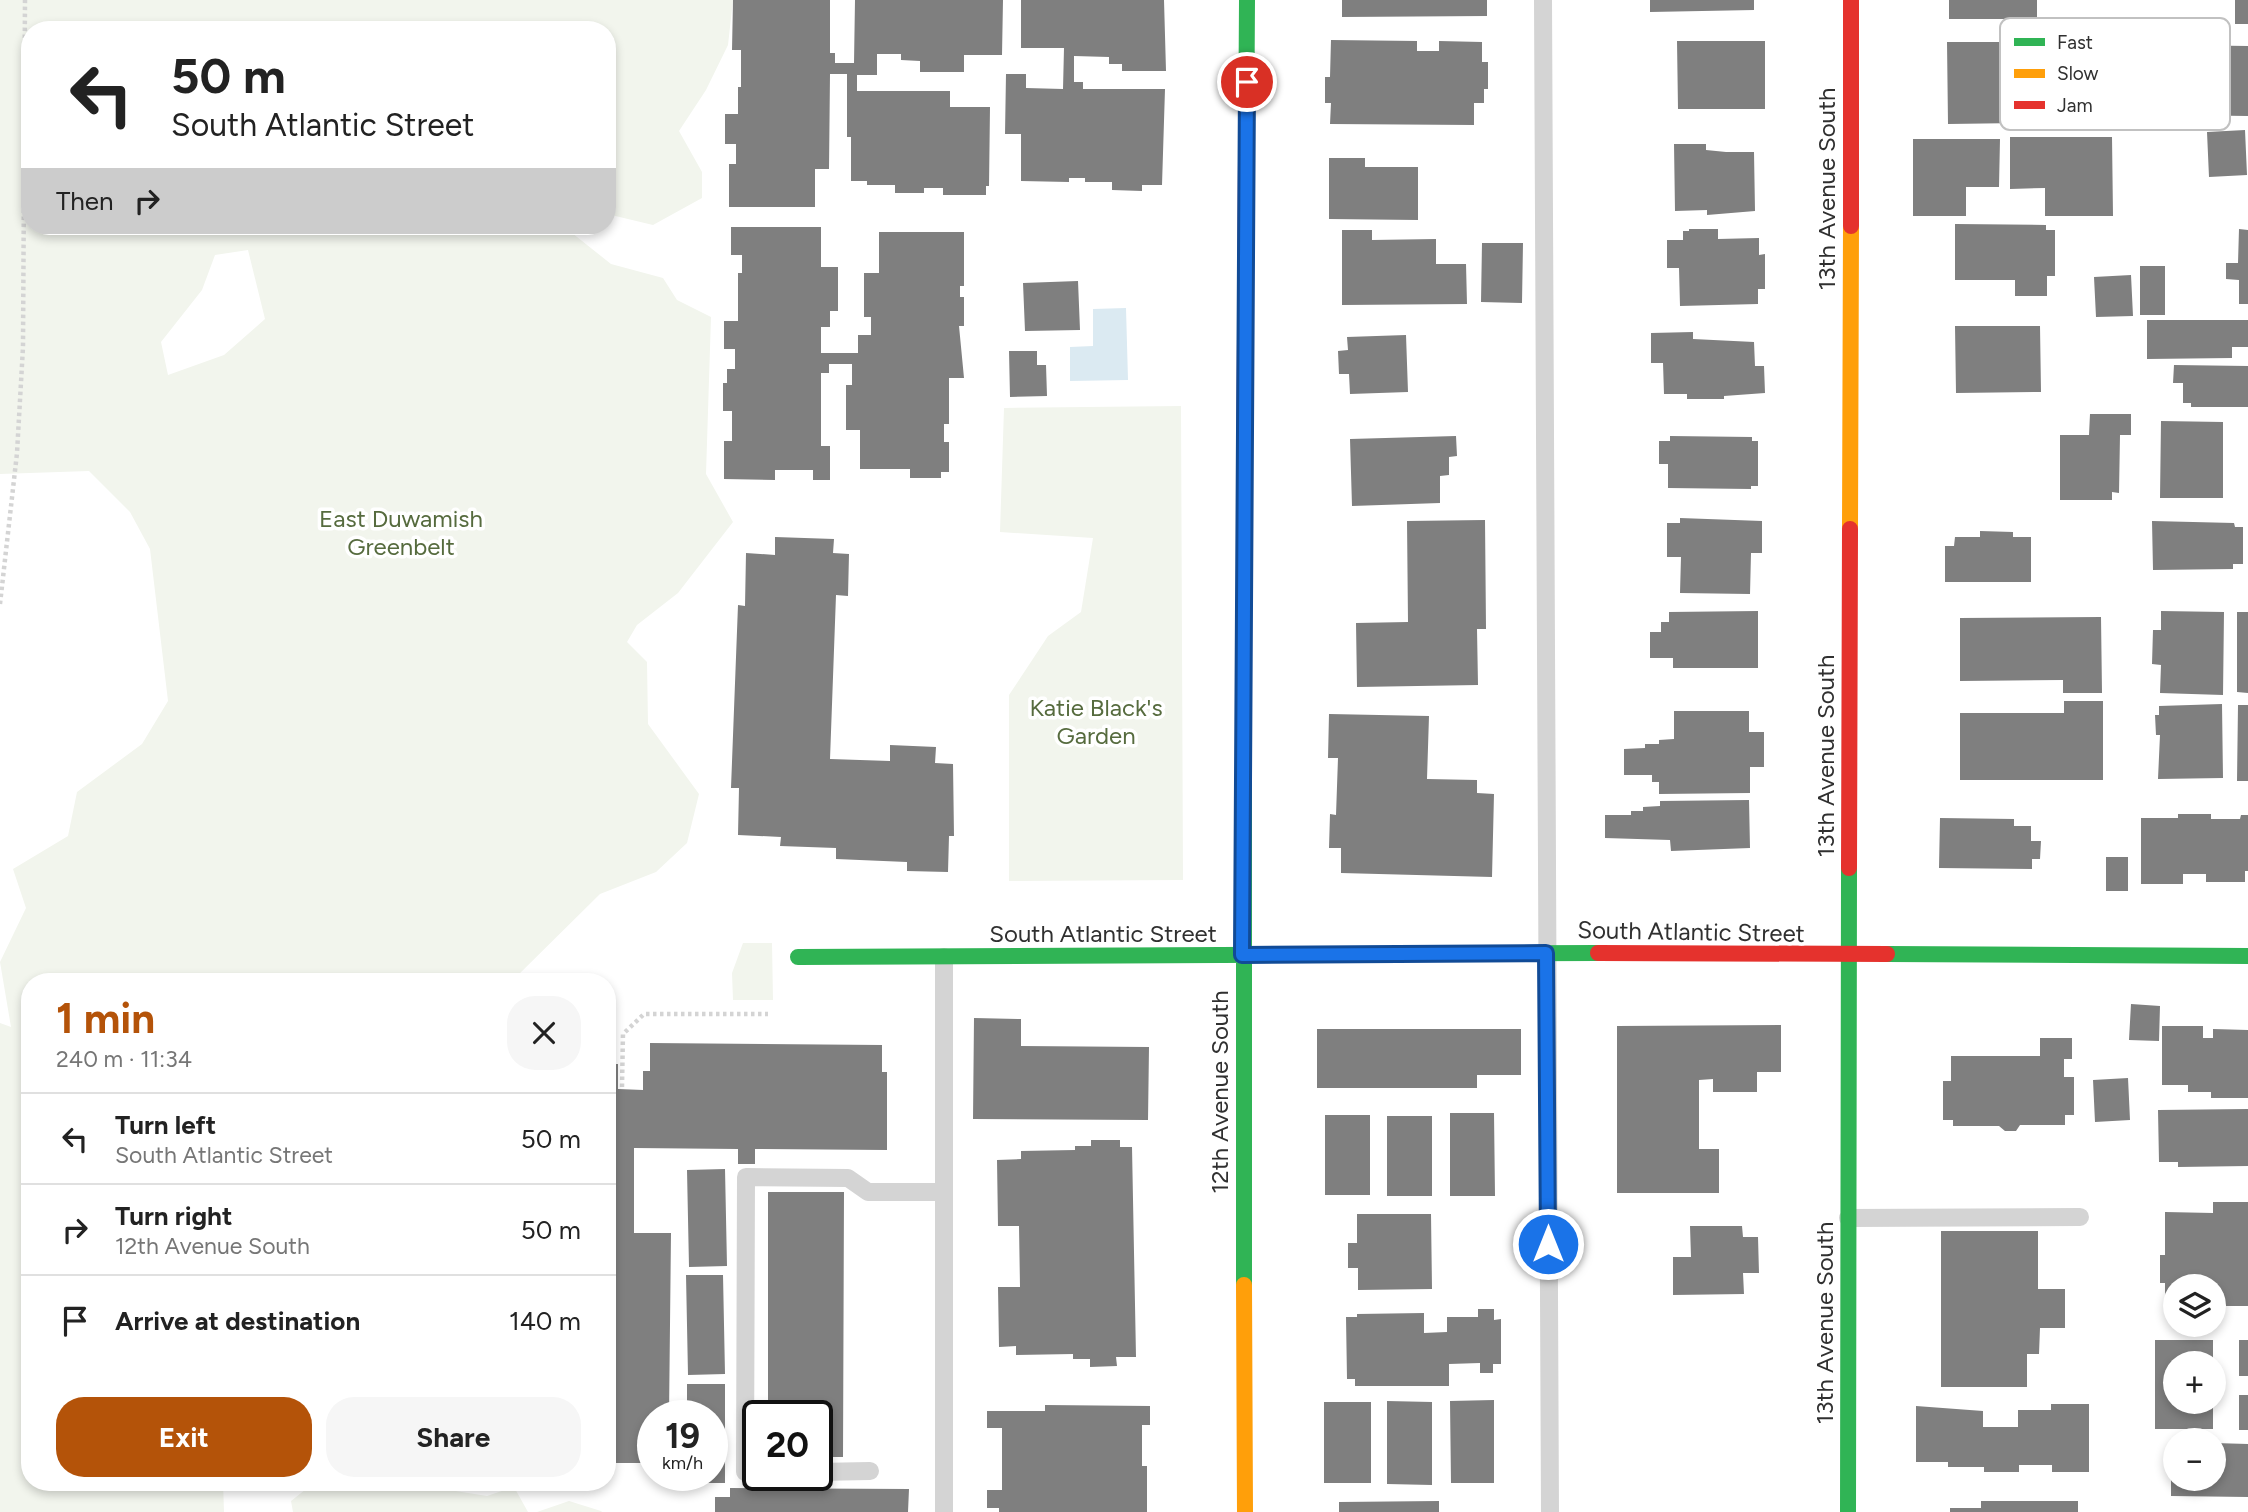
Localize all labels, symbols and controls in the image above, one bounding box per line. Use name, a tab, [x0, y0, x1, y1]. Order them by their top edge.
legend	[2000, 18, 2230, 130]
text: Fast	[2057, 31, 2093, 54]
text: 50 m	[171, 46, 286, 105]
icon: left	[56, 49, 147, 140]
pin	[1217, 52, 1277, 112]
text: Slow	[2057, 62, 2099, 85]
icon: arrive	[1228, 63, 1266, 101]
street label: 13th Avenue South	[1812, 88, 1841, 290]
text: Jam	[2057, 94, 2093, 117]
text: South Atlantic Street	[171, 106, 474, 144]
icon: right	[128, 182, 166, 220]
text: Then	[56, 185, 114, 217]
park label: East Duwamish Greenbelt	[319, 504, 483, 561]
street label: 13th Avenue South	[1811, 655, 1840, 857]
park label: Katie Black's Garden	[1029, 693, 1163, 750]
street label: South Atlantic Street	[1577, 915, 1805, 948]
street label: South Atlantic Street	[989, 919, 1217, 948]
street label: 12th Avenue South	[1205, 990, 1234, 1194]
text: 1 min	[56, 993, 155, 1044]
button: close	[507, 996, 581, 1070]
text: 240 m · 11:34	[56, 1045, 192, 1073]
text: Turn left	[115, 1109, 216, 1141]
icon: left	[56, 1120, 94, 1158]
text: 50 m	[521, 1123, 581, 1155]
text: South Atlantic Street	[115, 1141, 333, 1169]
text: Turn right	[115, 1200, 232, 1232]
position arrow	[1511, 1207, 1585, 1281]
icon: right	[56, 1211, 94, 1249]
text: 50 m	[521, 1214, 581, 1246]
street label: 13th Avenue South	[1810, 1222, 1839, 1424]
text: 12th Avenue South	[115, 1232, 310, 1260]
map controls	[2163, 1274, 2226, 1491]
button: layers	[2163, 1274, 2226, 1337]
icon: arrive	[56, 1302, 94, 1340]
text: Arrive at destination	[115, 1305, 360, 1337]
text: 140 m	[509, 1305, 581, 1337]
button: +	[2163, 1351, 2226, 1414]
button: Exit	[56, 1397, 312, 1477]
button: Share	[326, 1397, 581, 1477]
speed limit sign: 20	[742, 1400, 833, 1491]
text: 19	[665, 1415, 700, 1457]
button: −	[2163, 1428, 2226, 1491]
text: km/h	[662, 1452, 703, 1474]

